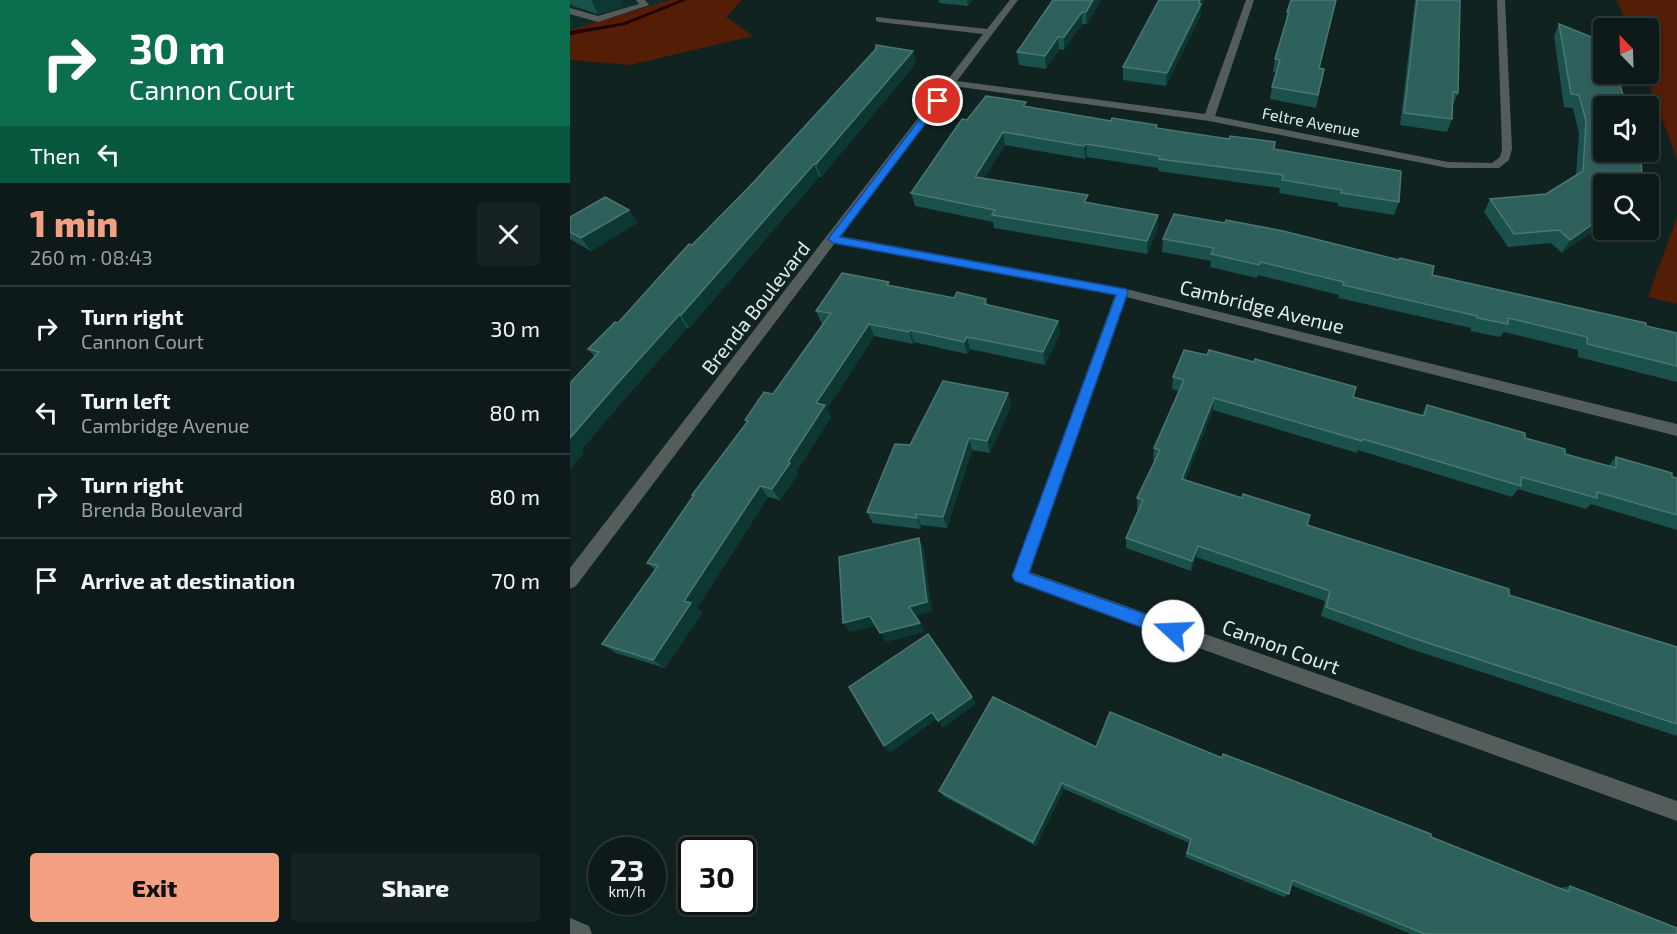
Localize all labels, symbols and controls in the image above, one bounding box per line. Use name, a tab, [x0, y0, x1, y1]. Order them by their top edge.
north arrow	[1593, 18, 1659, 84]
map controls	[1593, 18, 1659, 240]
text: 30 m	[129, 22, 225, 72]
icon: right	[30, 24, 108, 102]
text: Cannon Court	[129, 73, 295, 105]
pin	[912, 75, 963, 126]
icon: arrive	[921, 84, 954, 117]
button: sound	[1593, 96, 1659, 162]
street label: Feltre Avenue	[1261, 103, 1362, 140]
icon: left	[92, 138, 125, 171]
text: Then	[30, 142, 80, 168]
button: search	[1593, 174, 1659, 240]
text: 1 min	[30, 201, 118, 244]
button: close	[477, 203, 540, 266]
street label: Brenda Boulevard	[696, 236, 815, 379]
text: 260 m · 08:43	[30, 245, 153, 269]
street label: Cambridge Avenue	[1178, 274, 1347, 338]
text: Turn right	[81, 303, 183, 329]
icon: right	[30, 312, 63, 345]
text: 30 m	[490, 315, 540, 341]
text: Cannon Court	[81, 329, 204, 353]
text: Turn left	[81, 387, 170, 413]
icon: left	[30, 396, 63, 429]
text: 80 m	[489, 399, 540, 425]
text: Cambridge Avenue	[81, 413, 250, 437]
text: Turn right	[81, 471, 183, 497]
icon: right	[30, 480, 63, 513]
text: 80 m	[489, 483, 540, 509]
text: Brenda Boulevard	[81, 497, 243, 521]
icon: arrive	[30, 564, 63, 597]
text: Arrive at destination	[81, 567, 295, 593]
text: 70 m	[491, 567, 540, 593]
position arrow	[1141, 599, 1205, 663]
street label: Cannon Court	[1220, 614, 1344, 678]
speed limit sign: 30	[678, 837, 756, 915]
text: 23	[610, 851, 644, 887]
button: Exit	[30, 853, 279, 922]
button: Share	[291, 853, 540, 922]
text: km/h	[608, 882, 646, 900]

